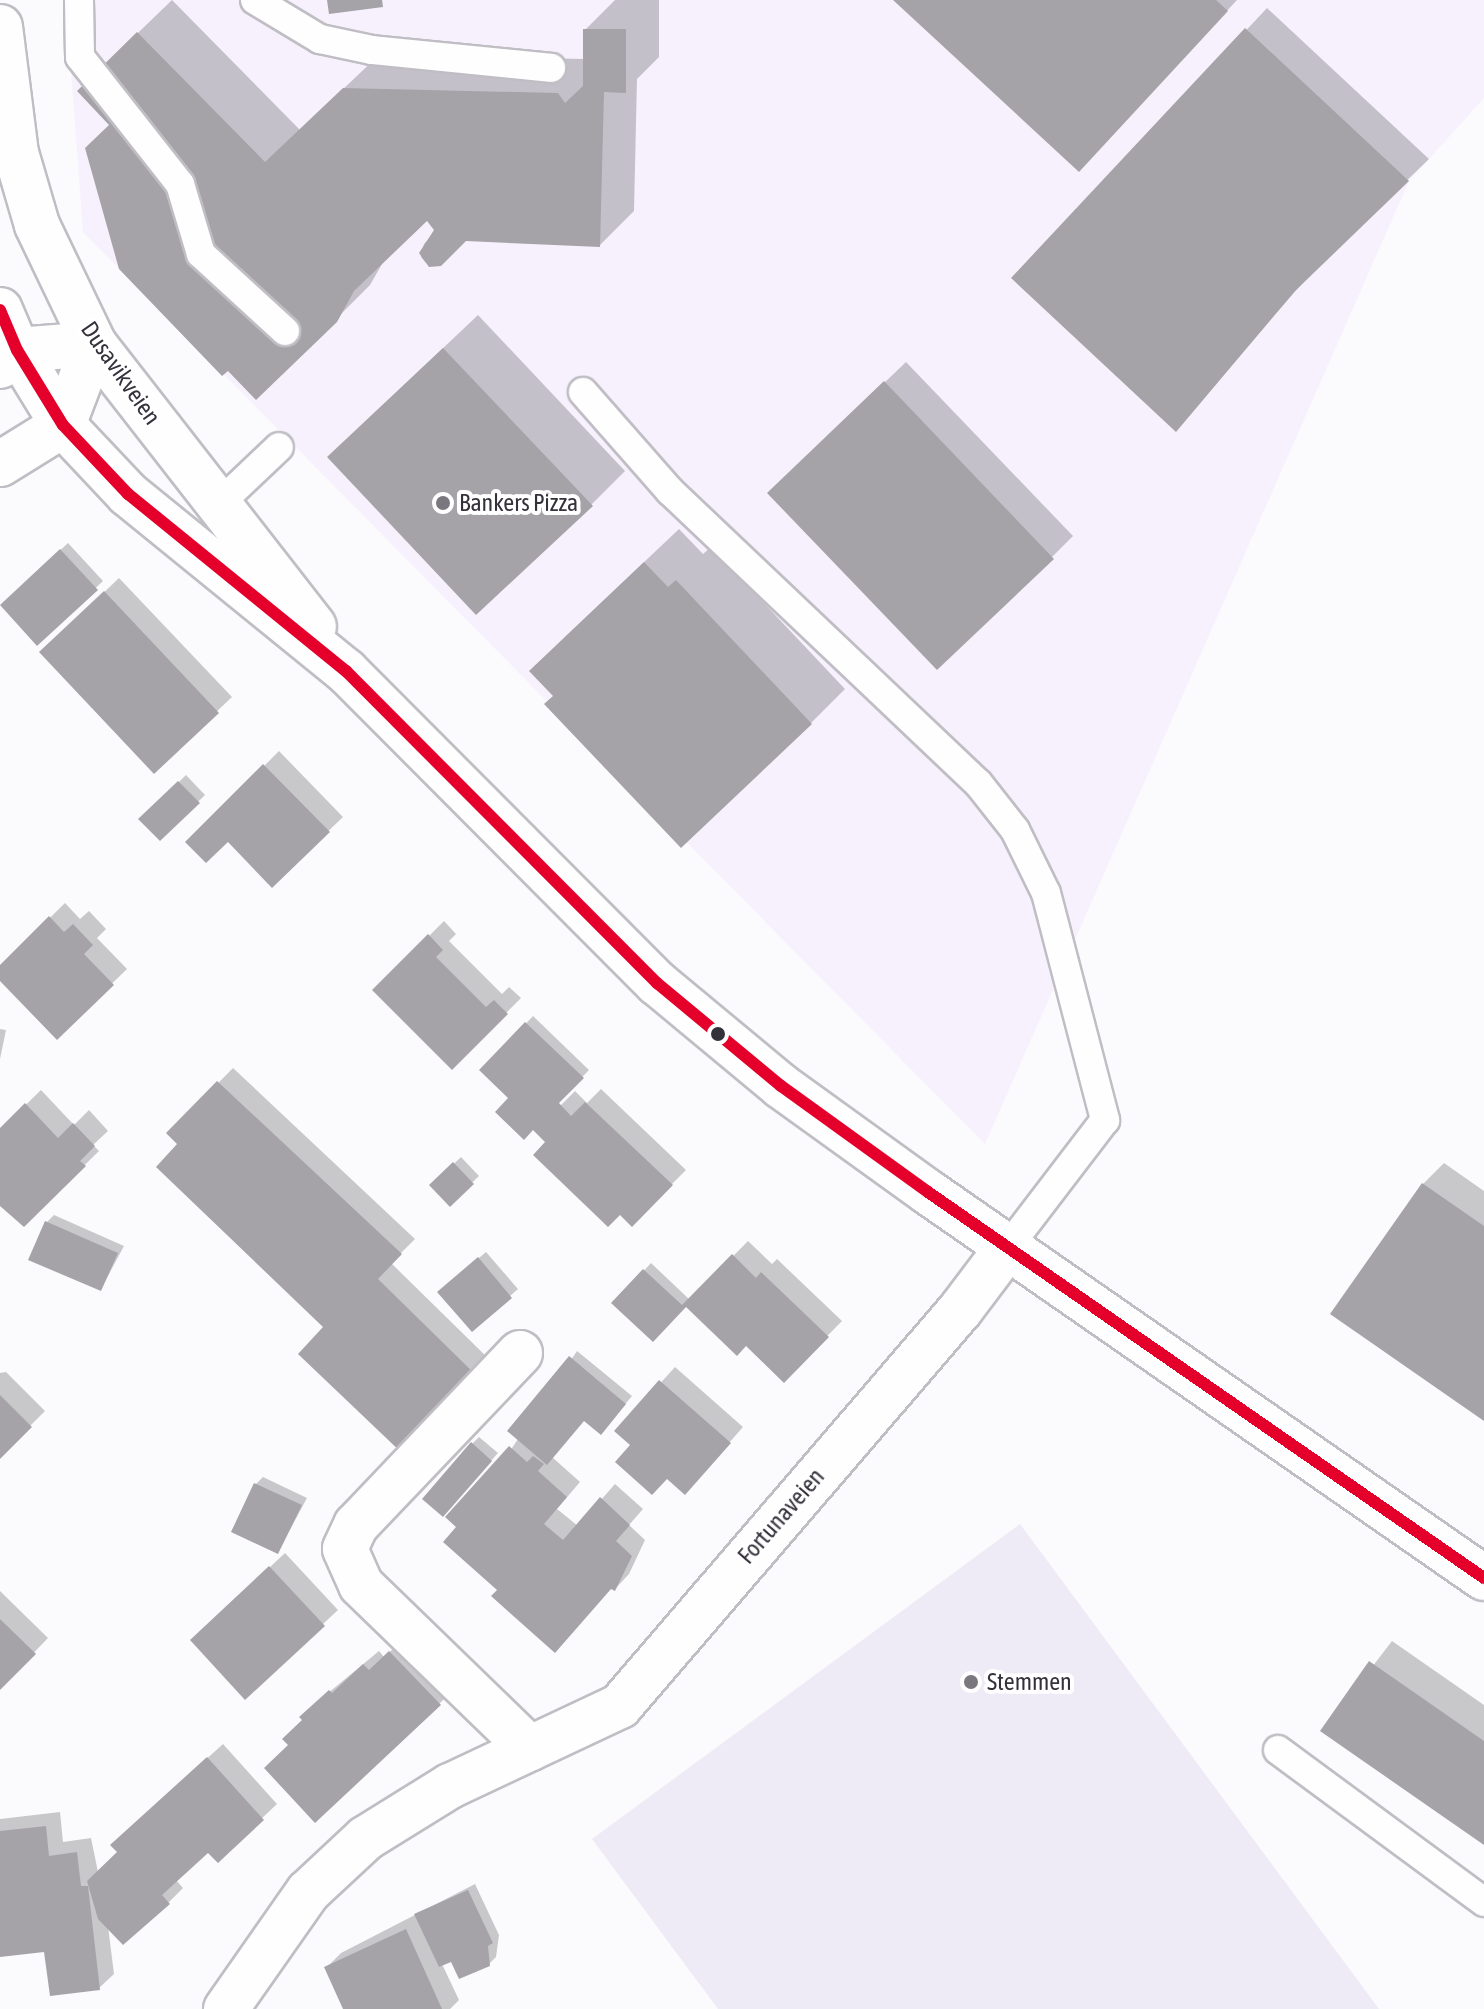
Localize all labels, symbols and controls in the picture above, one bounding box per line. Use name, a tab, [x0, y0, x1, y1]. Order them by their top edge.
street label: Dusavikveien	[75, 316, 167, 430]
place label: Bankers Pizza	[459, 489, 578, 517]
marker: Bankers Pizza	[434, 494, 452, 512]
unlabelled marker	[710, 1026, 726, 1042]
street label: Fortunaveien	[732, 1462, 830, 1570]
place label: Stemmen	[987, 1668, 1072, 1696]
marker: Stemmen	[962, 1673, 980, 1691]

